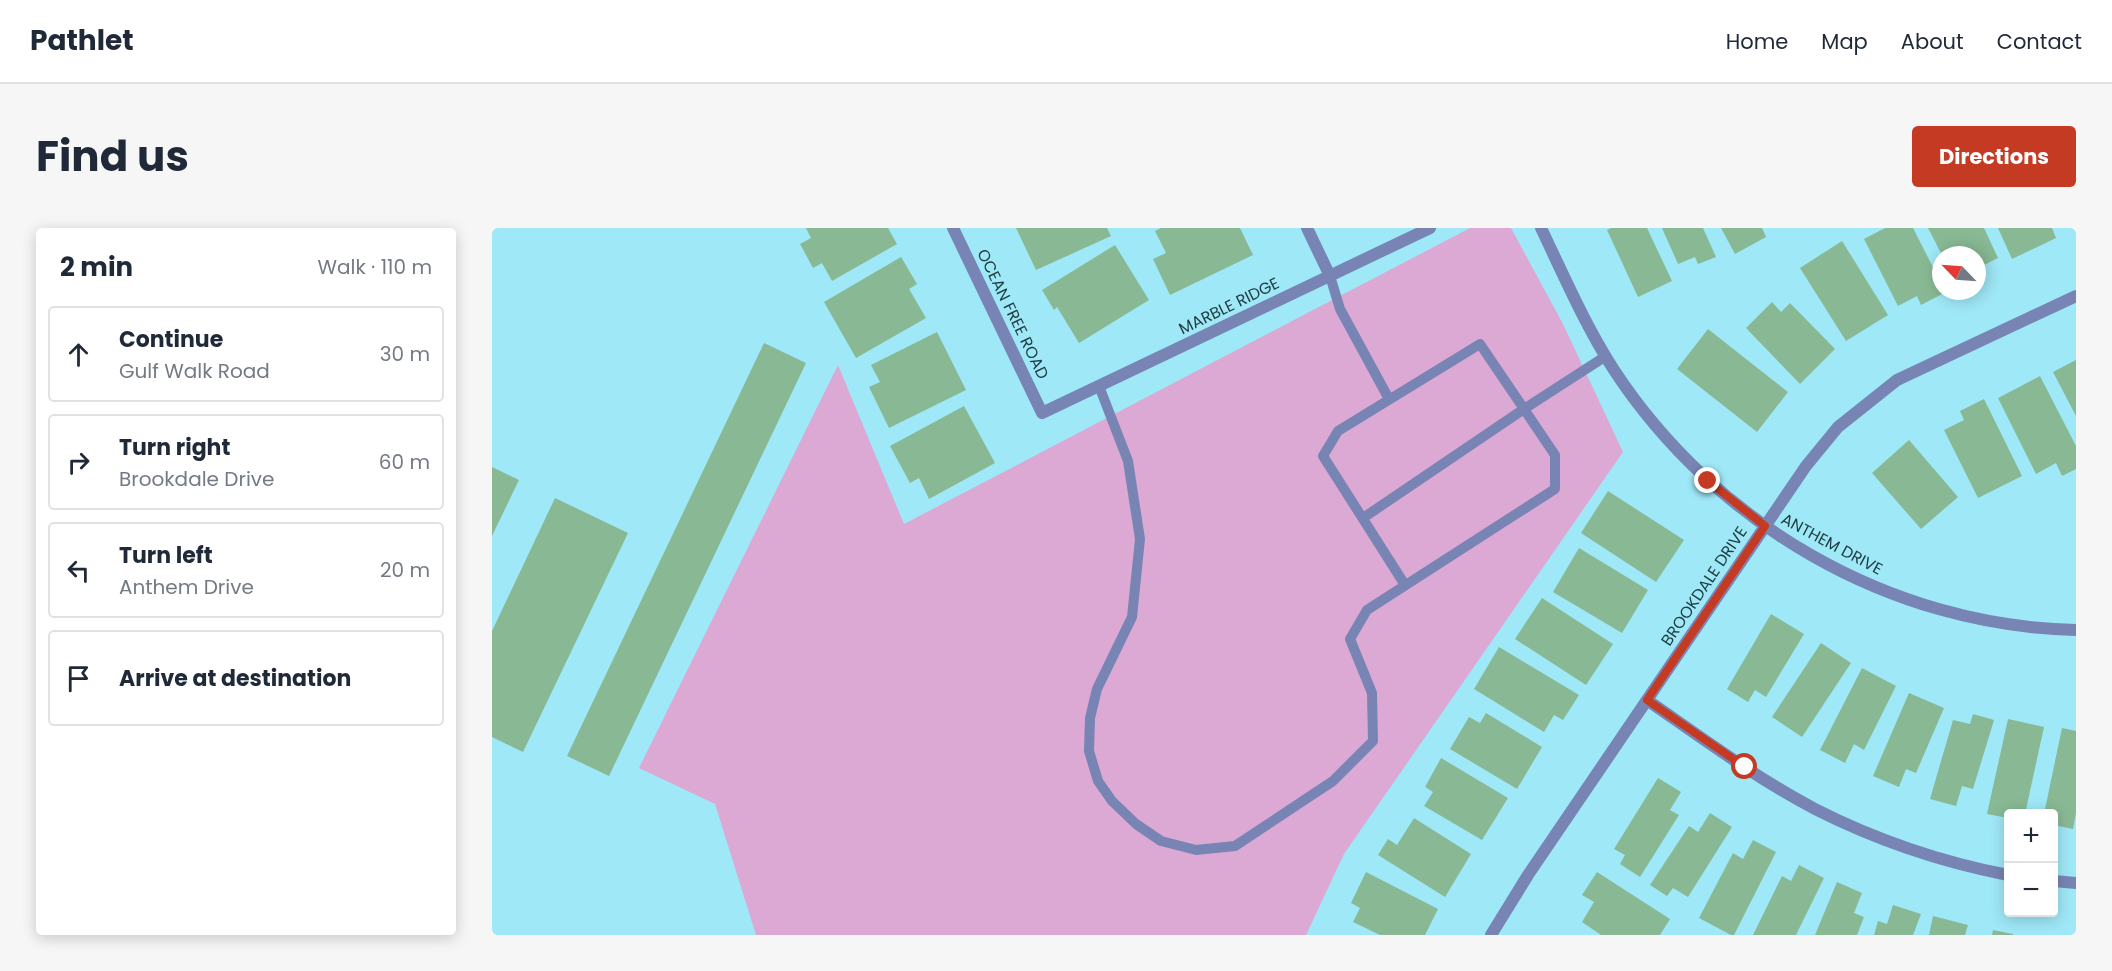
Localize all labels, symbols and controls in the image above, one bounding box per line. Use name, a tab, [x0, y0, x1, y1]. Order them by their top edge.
text: Pathlet	[30, 21, 134, 60]
text: Home	[1726, 27, 1788, 56]
text: Map	[1821, 27, 1868, 56]
text: About	[1901, 27, 1964, 56]
text: Contact	[1997, 27, 2082, 56]
button: Directions	[1912, 126, 2076, 187]
text: Find us	[36, 127, 189, 186]
street label: OCEAN FREE ROAD	[971, 245, 1055, 383]
north arrow	[1932, 246, 1986, 300]
text: 2 min	[60, 249, 133, 285]
text: Walk · 110 m	[318, 253, 432, 281]
street label: MARBLE RIDGE	[1175, 272, 1283, 340]
text: Continue	[119, 324, 223, 355]
icon: ahead	[62, 338, 95, 371]
text: 30 m	[380, 340, 430, 368]
text: Gulf Walk Road	[119, 357, 270, 385]
text: Turn right	[119, 432, 230, 463]
icon: right	[62, 446, 95, 479]
text: 60 m	[379, 448, 430, 476]
text: Brookdale Drive	[119, 465, 274, 493]
route end	[1694, 467, 1720, 493]
street label: ANTHEM DRIVE	[1777, 508, 1887, 580]
street label: BROOKDALE DRIVE	[1655, 522, 1753, 650]
text: Turn left	[119, 540, 213, 571]
icon: left	[62, 554, 95, 587]
text: 20 m	[380, 556, 430, 584]
text: Anthem Drive	[119, 573, 254, 601]
icon: arrive	[62, 662, 95, 695]
text: Arrive at destination	[119, 663, 351, 694]
route start	[1731, 753, 1757, 779]
map controls	[2004, 809, 2058, 917]
button: +	[2004, 809, 2058, 863]
button: −	[2004, 863, 2058, 917]

